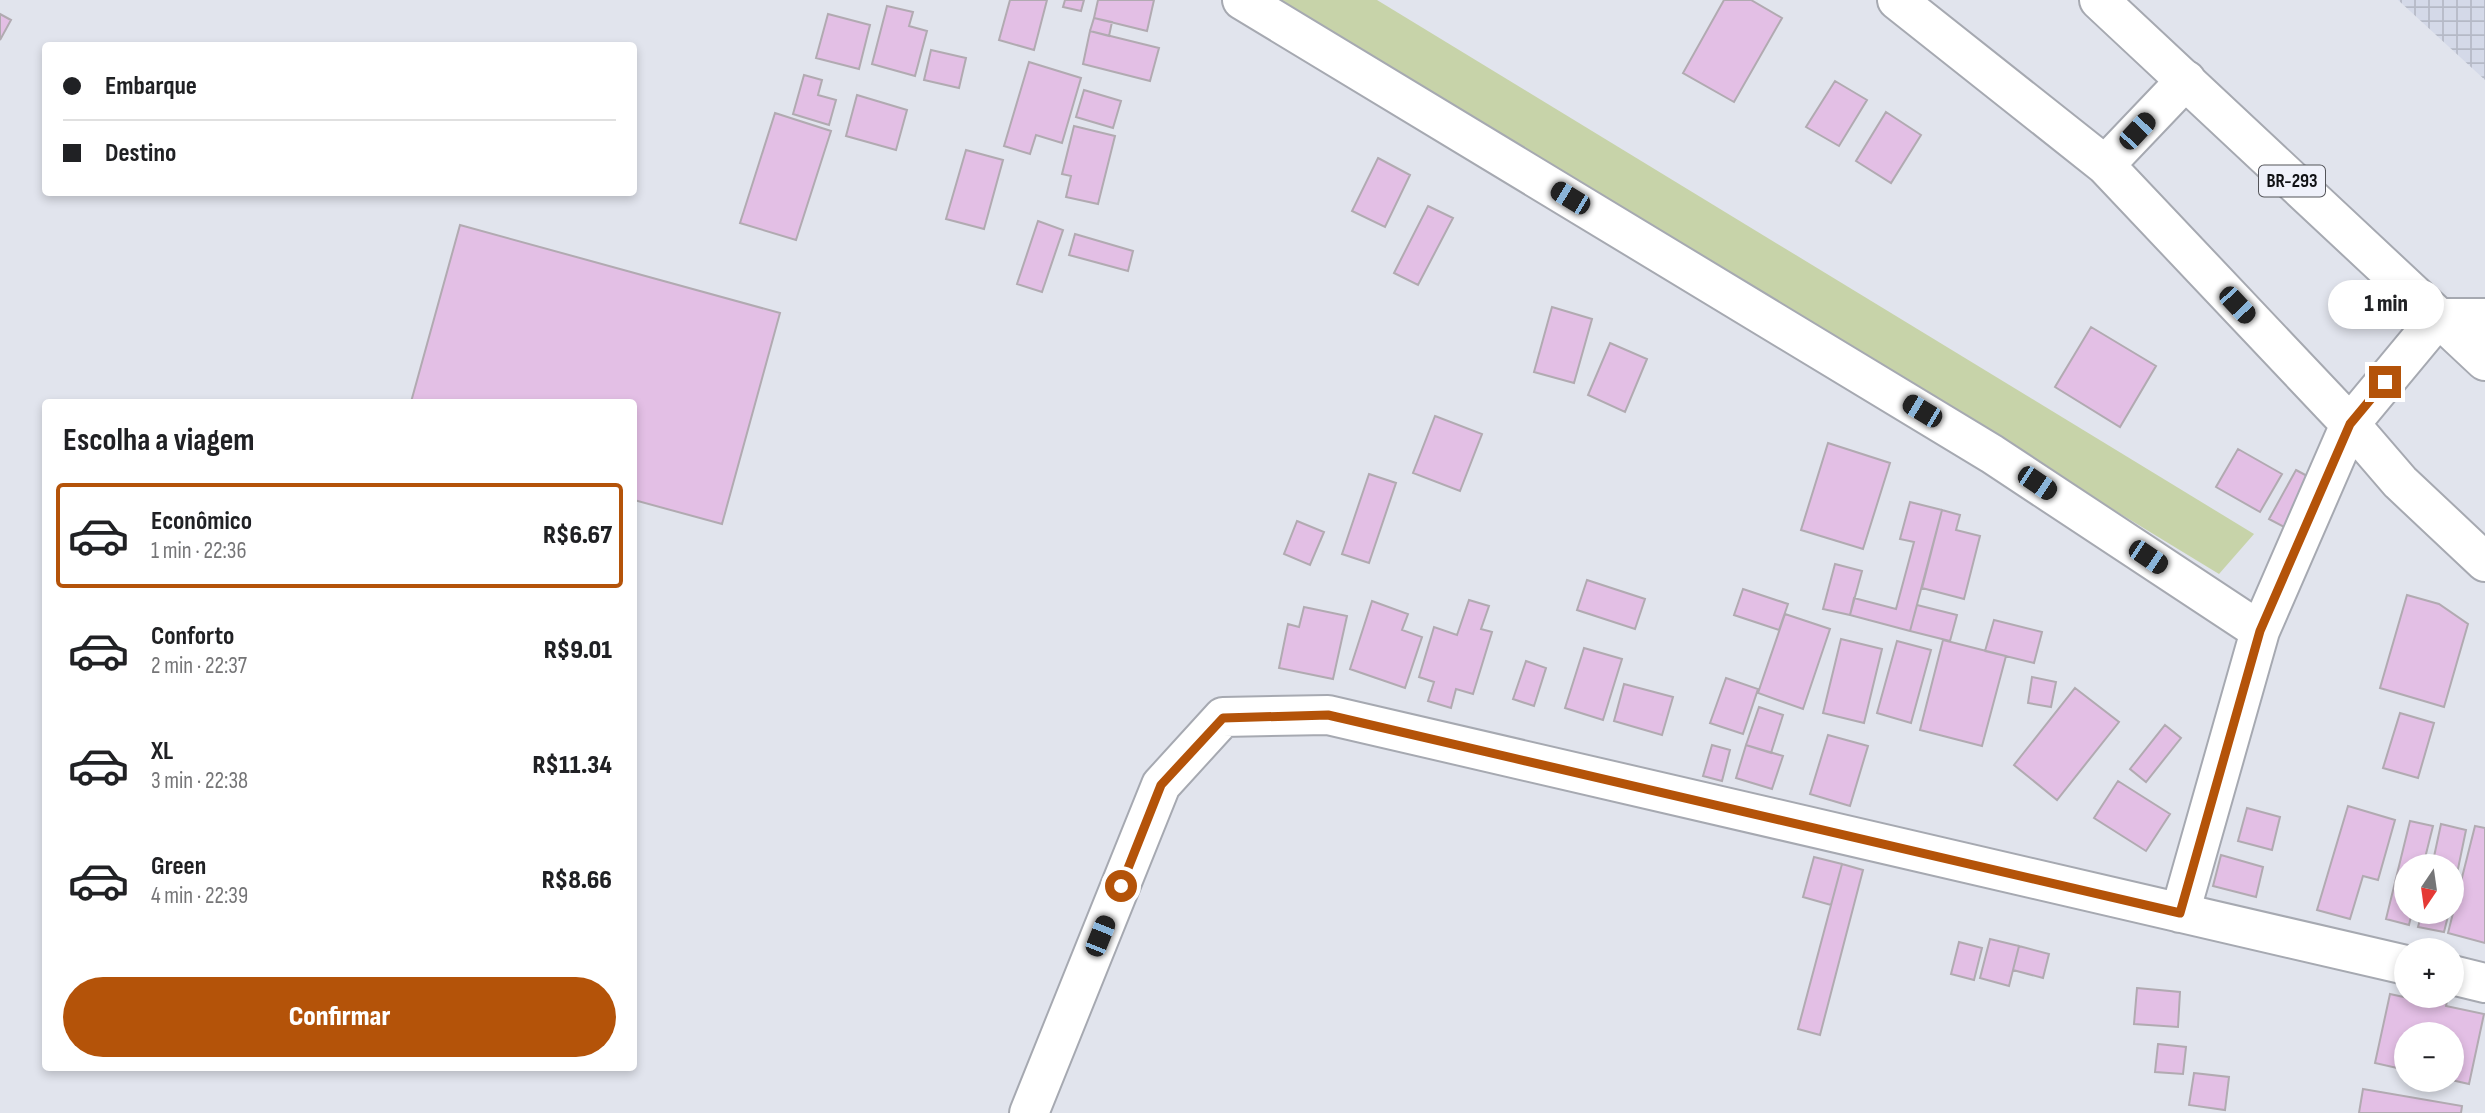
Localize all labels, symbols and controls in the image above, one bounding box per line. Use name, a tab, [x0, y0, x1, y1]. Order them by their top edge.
text: Embarque	[105, 71, 197, 102]
car	[2115, 108, 2160, 154]
text: Destino	[105, 138, 176, 169]
road number: BR-293	[2259, 166, 2325, 196]
car	[1547, 178, 1594, 218]
callout: 1 min	[2327, 280, 2443, 330]
car	[2215, 282, 2260, 328]
text: 1 min	[2364, 290, 2408, 318]
route end	[2369, 366, 2401, 398]
car	[1899, 391, 1946, 431]
text: Escolha a viagem	[63, 421, 255, 460]
car	[2014, 463, 2061, 503]
icon: car	[67, 504, 130, 567]
text: Econômico	[151, 506, 252, 537]
text: R$6.67	[543, 520, 612, 551]
text: 1 min · 22:36	[151, 537, 247, 565]
car	[2125, 537, 2172, 577]
icon: car	[67, 619, 130, 682]
text: Conforto	[151, 621, 234, 652]
text: R$9.01	[544, 635, 612, 666]
text: 2 min · 22:37	[151, 652, 247, 680]
icon: car	[67, 734, 130, 797]
text: XL	[151, 736, 173, 767]
text: R$11.34	[533, 750, 612, 781]
text: 3 min · 22:38	[151, 767, 248, 795]
icon: car	[67, 849, 130, 912]
text: Green	[151, 851, 206, 882]
north arrow	[2394, 854, 2464, 924]
map controls	[2394, 854, 2464, 1092]
text: R$8.66	[542, 865, 612, 896]
route start	[1105, 870, 1137, 902]
text: 4 min · 22:39	[151, 882, 248, 910]
car	[1083, 913, 1118, 959]
button: +	[2394, 938, 2464, 1008]
button: Confirmar	[63, 977, 616, 1057]
button: −	[2394, 1022, 2464, 1092]

